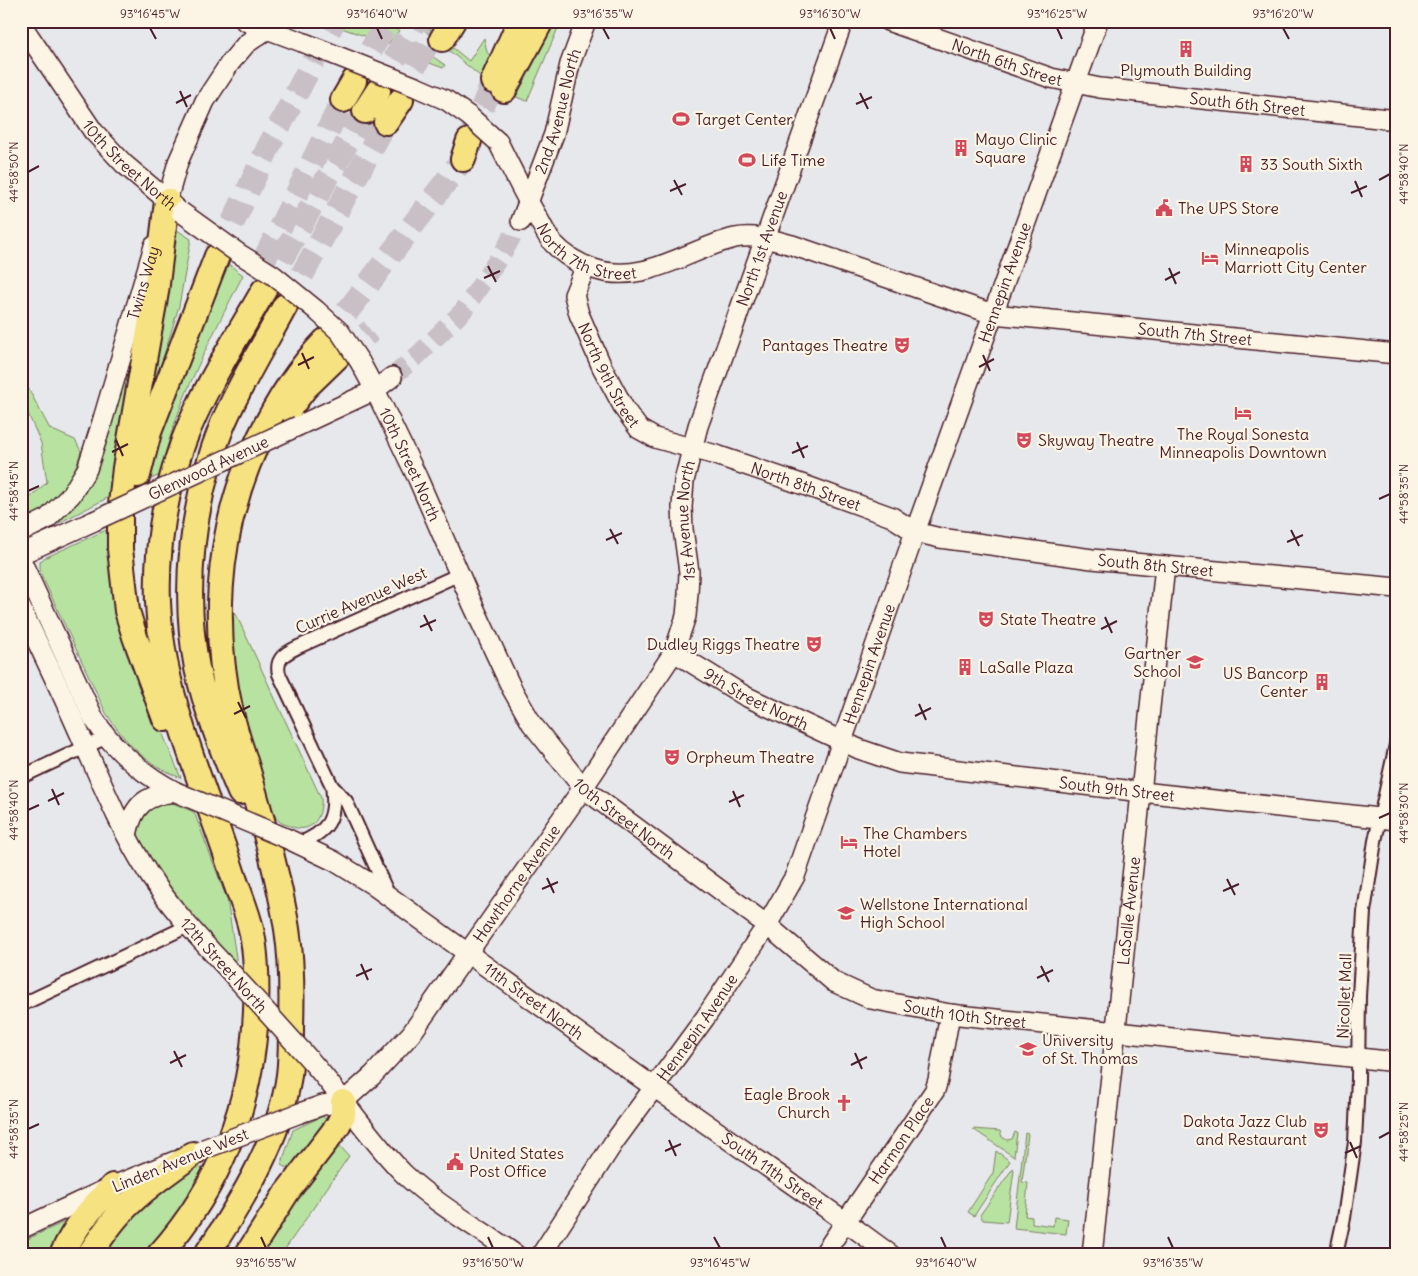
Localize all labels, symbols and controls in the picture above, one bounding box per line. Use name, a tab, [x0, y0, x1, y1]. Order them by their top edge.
text: 93°16'45"W	[120, 6, 180, 21]
text: 93°16'40"W	[346, 6, 408, 21]
text: 93°16'35"W	[573, 6, 633, 21]
text: 93°16'30"W	[799, 6, 861, 21]
text: 93°16'25"W	[1027, 6, 1087, 21]
text: 93°16'20"W	[1252, 6, 1314, 21]
street label: North 6th Street	[949, 34, 1064, 90]
building icon: Plymouth Building	[1176, 39, 1196, 59]
street label: 2nd Avenue North	[530, 45, 585, 177]
place label: Plymouth Building	[1120, 60, 1252, 80]
street label: South 6th Street	[1189, 88, 1307, 120]
sports icon: Target Center	[671, 109, 691, 129]
place label: Target Center	[695, 109, 793, 129]
street label: 10th Street North	[78, 116, 181, 214]
place label: Mayo Clinic Square	[975, 129, 1058, 167]
building icon: Mayo Clinic Square	[951, 138, 971, 158]
text: 44°58'50"N	[6, 141, 21, 203]
text: 44°58'40"N	[1396, 144, 1411, 204]
sports icon: Life Time	[737, 150, 757, 170]
place label: Life Time	[761, 150, 825, 170]
building icon: 33 South Sixth	[1236, 154, 1256, 174]
place label: 33 South Sixth	[1260, 154, 1363, 174]
street label: North 1st Avenue	[732, 188, 791, 309]
public building icon: The UPS Store	[1154, 198, 1174, 218]
place label: The UPS Store	[1178, 198, 1279, 218]
street label: Hennepin Avenue	[974, 219, 1035, 345]
street label: North 7th Street	[532, 220, 638, 283]
place label: Minneapolis Marriott City Center	[1224, 239, 1367, 277]
street label: Twins Way	[123, 244, 163, 322]
hotel icon: Minneapolis Marriott City Center	[1200, 248, 1220, 268]
street label: South 7th Street	[1137, 318, 1254, 350]
street label: North 9th Street	[574, 319, 645, 432]
place label: Pantages Theatre	[762, 335, 888, 355]
theatre icon: Pantages Theatre	[892, 335, 912, 355]
hotel icon: The Royal Sonesta Minneapolis Downtown	[1233, 403, 1253, 423]
street label: 10th Street North	[375, 404, 445, 524]
place label: The Royal Sonesta Minneapolis Downtown	[1159, 424, 1327, 462]
theatre icon: Skyway Theatre	[1014, 430, 1034, 450]
place label: Skyway Theatre	[1038, 430, 1154, 450]
street label: Glenwood Avenue	[145, 431, 272, 504]
street label: 1st Avenue North	[672, 458, 699, 581]
street label: North 8th Street	[748, 458, 864, 515]
text: 44°58'45"N	[6, 461, 21, 521]
text: 44°58'35"N	[1396, 464, 1411, 524]
street label: South 8th Street	[1097, 550, 1215, 581]
street label: Currie Avenue West	[292, 562, 430, 638]
street label: Hennepin Avenue	[839, 601, 899, 727]
theatre icon: State Theatre	[976, 609, 996, 629]
place label: State Theatre	[1000, 609, 1096, 629]
place label: Dudley Riggs Theatre	[647, 634, 800, 654]
theatre icon: Dudley Riggs Theatre	[804, 634, 824, 654]
place label: Gartner School	[1124, 643, 1181, 681]
school or university icon: Gartner School	[1185, 652, 1205, 672]
building icon: LaSalle Plaza	[955, 657, 975, 677]
place label: LaSalle Plaza	[979, 657, 1073, 677]
street label: 9th Street North	[700, 663, 812, 734]
place label: US Bancorp Center	[1223, 663, 1308, 701]
building icon: US Bancorp Center	[1312, 672, 1332, 692]
theatre icon: Orpheum Theatre	[662, 747, 682, 767]
place label: Orpheum Theatre	[686, 747, 815, 767]
street label: South 9th Street	[1058, 772, 1176, 806]
street label: 10th Street North	[569, 774, 679, 863]
text: 44°58'40"N	[6, 780, 21, 840]
text: 44°58'30"N	[1396, 782, 1411, 844]
street label: Hawthorne Avenue	[468, 821, 564, 946]
place label: The Chambers Hotel	[863, 823, 967, 861]
hotel icon: The Chambers Hotel	[839, 832, 859, 852]
street label: LaSalle Avenue	[1113, 856, 1144, 966]
place label: Wellstone International High School	[860, 894, 1028, 932]
school or university icon: Wellstone International High School	[836, 903, 856, 923]
street label: 12th Street North	[176, 913, 272, 1017]
street label: Nicollet Mall	[1333, 953, 1355, 1039]
street label: 11th Street North	[480, 958, 588, 1044]
street label: Hennepin Avenue	[652, 970, 742, 1085]
street label: South 10th Street	[902, 995, 1028, 1032]
place label: University of St. Thomas	[1042, 1030, 1138, 1068]
school or university icon: University of St. Thomas	[1018, 1039, 1038, 1059]
place label: Eagle Brook Church	[744, 1084, 830, 1122]
street label: Harmon Place	[864, 1092, 938, 1188]
church icon: Eagle Brook Church	[834, 1093, 854, 1113]
text: 44°58'35"N	[6, 1099, 21, 1159]
text: 44°58'25"N	[1396, 1102, 1411, 1162]
place label: Dakota Jazz Club and Restaurant	[1183, 1111, 1308, 1149]
theatre icon: Dakota Jazz Club and Restaurant	[1311, 1120, 1331, 1140]
street label: Linden Avenue West	[109, 1123, 252, 1196]
street label: South 11th Street	[718, 1128, 828, 1213]
place label: United States Post Office	[469, 1143, 564, 1181]
public building icon: United States Post Office	[445, 1152, 465, 1172]
text: 93°16'55"W	[236, 1255, 296, 1270]
text: 93°16'50"W	[462, 1255, 524, 1270]
text: 93°16'45"W	[690, 1255, 750, 1270]
text: 93°16'40"W	[915, 1255, 977, 1270]
text: 93°16'35"W	[1143, 1255, 1203, 1270]

